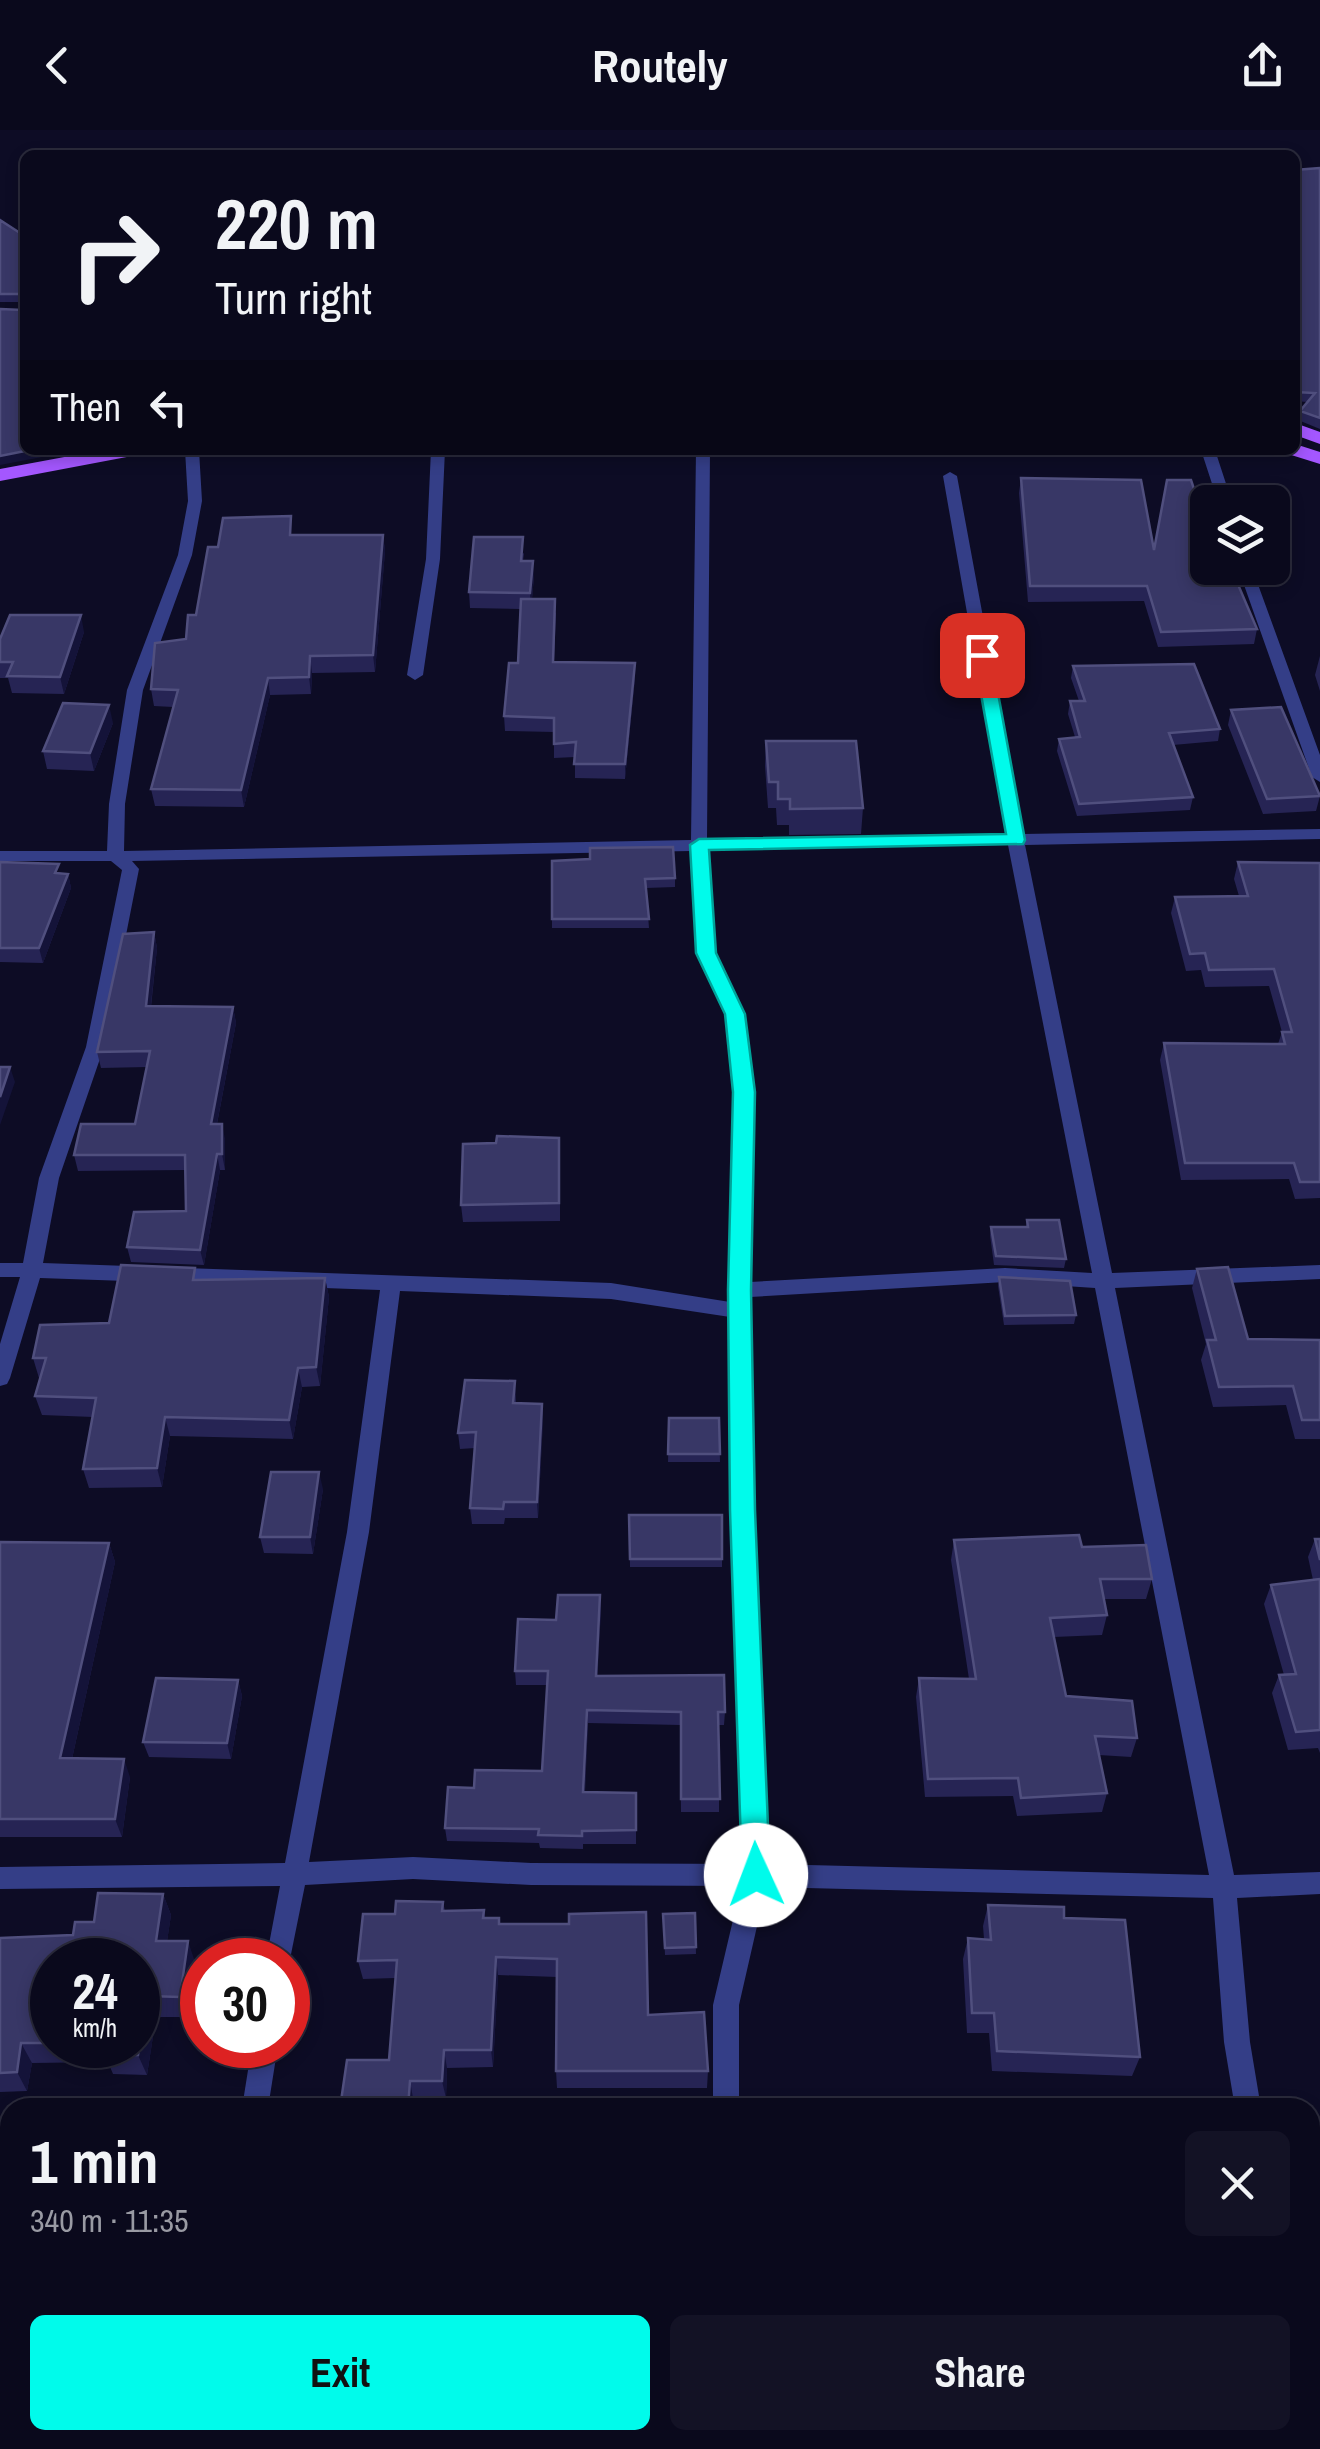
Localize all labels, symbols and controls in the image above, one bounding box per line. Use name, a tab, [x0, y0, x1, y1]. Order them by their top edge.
text: Routely	[592, 35, 728, 96]
icon: back	[30, 38, 85, 93]
icon: share	[1235, 38, 1290, 93]
text: 220 m	[215, 177, 378, 271]
icon: right	[50, 190, 180, 320]
text: Turn right	[215, 267, 372, 328]
icon: left	[141, 380, 196, 435]
text: Then	[50, 382, 121, 433]
map controls	[1190, 485, 1290, 585]
button: layers	[1190, 485, 1290, 585]
pin	[940, 613, 1025, 698]
icon: arrive	[955, 628, 1010, 683]
position arrow	[704, 1823, 808, 1927]
speed limit sign: 30	[180, 1938, 310, 2068]
text: 24	[72, 1957, 118, 2025]
text: km/h	[73, 2011, 117, 2045]
text: 1 min	[30, 2121, 159, 2202]
button: close	[1185, 2131, 1290, 2236]
text: 340 m · 11:35	[30, 2199, 189, 2242]
button: Exit	[30, 2315, 650, 2430]
button: Share	[670, 2315, 1290, 2430]

